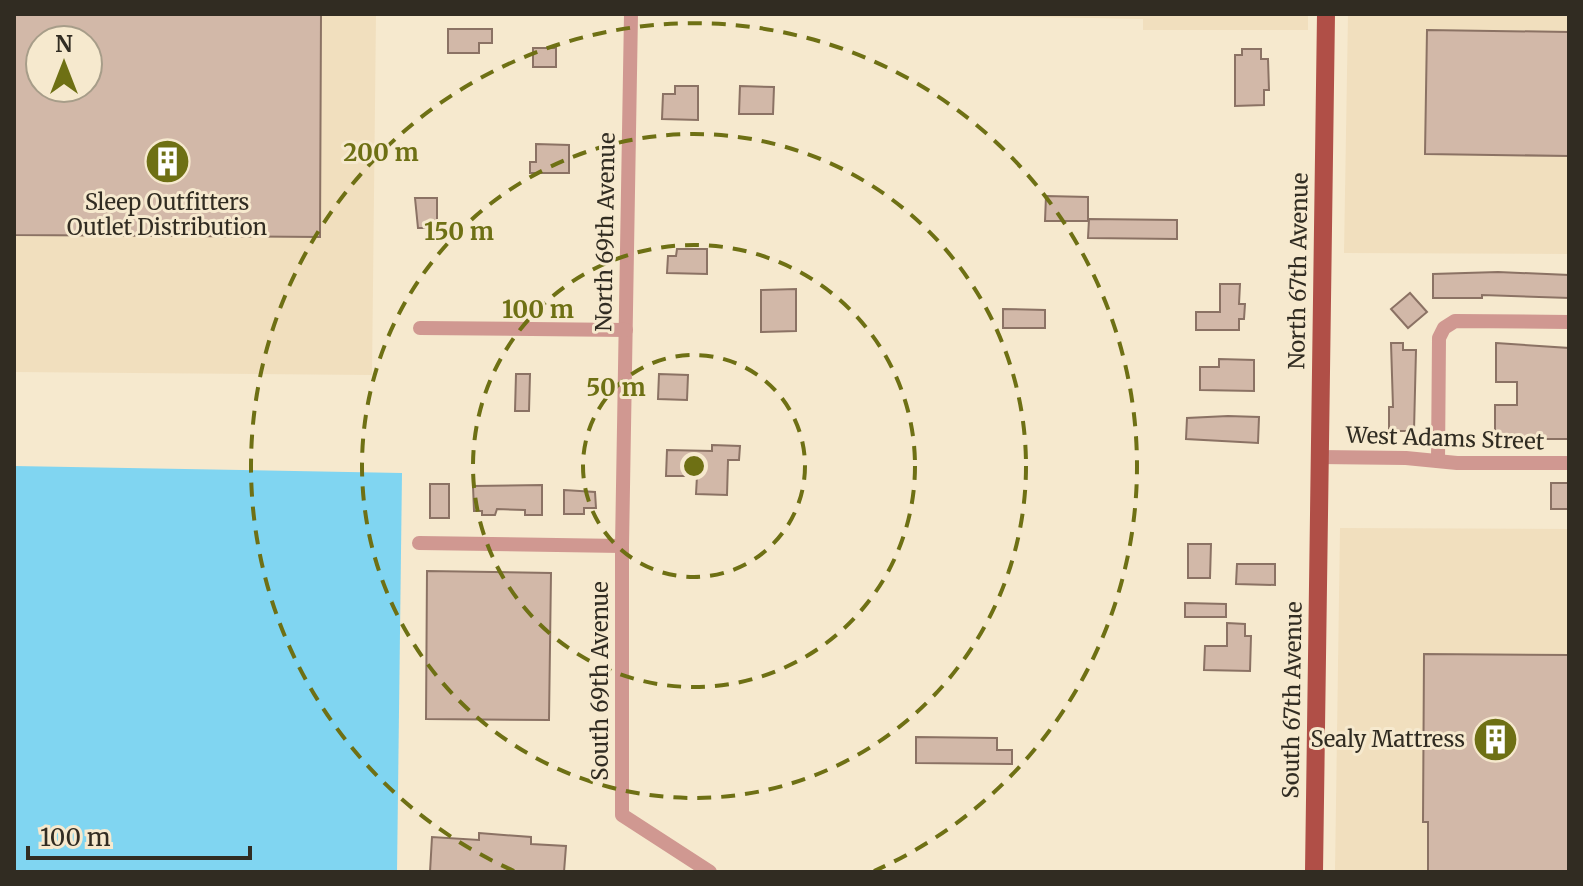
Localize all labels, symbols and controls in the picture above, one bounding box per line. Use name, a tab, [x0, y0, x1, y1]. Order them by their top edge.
north arrow	[24, 24, 104, 104]
text: N	[55, 30, 73, 58]
street label: North 69th Avenue	[589, 132, 621, 332]
building icon: Sleep Outfitters Outlet Distribution	[143, 137, 191, 185]
text: 200 m	[343, 137, 419, 168]
street label: North 67th Avenue	[1282, 172, 1314, 370]
place label: Sleep Outfitters Outlet Distribution	[67, 188, 268, 241]
text: 150 m	[424, 216, 494, 247]
text: 100 m	[502, 294, 574, 325]
text: 50 m	[586, 372, 646, 403]
street label: West Adams Street	[1344, 421, 1545, 455]
centre of rings	[680, 452, 708, 480]
street label: South 69th Avenue	[586, 581, 614, 781]
street label: South 67th Avenue	[1276, 601, 1308, 799]
building icon: Sealy Mattress	[1472, 715, 1520, 763]
place label: Sealy Mattress	[1310, 725, 1465, 753]
scale bar	[28, 810, 250, 860]
text: 100 m	[40, 822, 111, 853]

